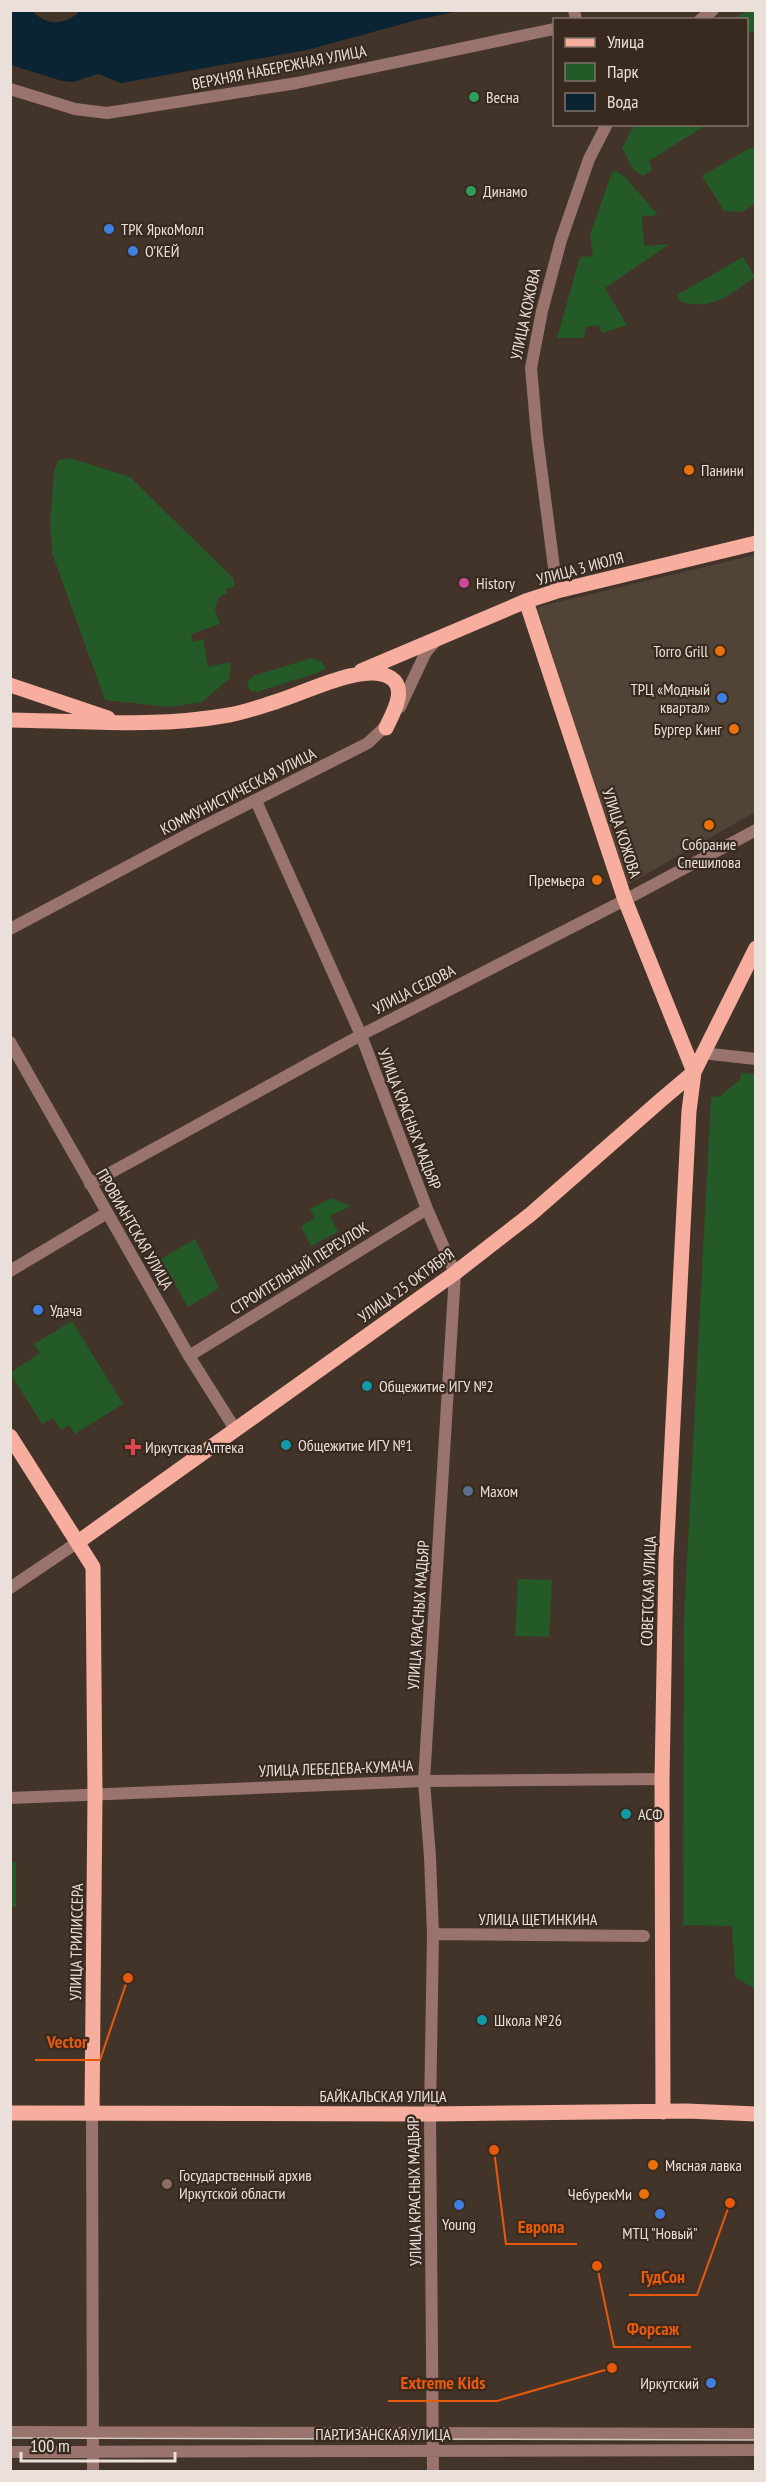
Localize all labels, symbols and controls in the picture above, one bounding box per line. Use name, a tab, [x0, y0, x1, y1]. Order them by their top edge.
legend	[553, 18, 748, 126]
text: Улица	[607, 30, 644, 53]
street label: ВЕРХНЯЯ НАБЕРЕЖНАЯ УЛИЦА	[190, 40, 368, 94]
text: Парк	[607, 60, 638, 83]
place label: Весна	[486, 87, 519, 107]
marker: Весна	[467, 90, 481, 104]
text: Вода	[607, 90, 638, 113]
place label: Динамо	[483, 181, 527, 201]
marker: Динамо	[464, 184, 478, 198]
place label: ТРК ЯркоМолл	[121, 219, 204, 239]
marker: ТРК ЯркоМолл	[102, 222, 116, 236]
place label: О’КЕЙ	[145, 241, 179, 261]
marker: О’КЕЙ	[126, 244, 140, 258]
street label: УЛИЦА КОЖОВА	[506, 266, 545, 362]
place label: Панини	[701, 460, 744, 480]
marker: Панини	[682, 463, 696, 477]
street label: УЛИЦА 3 ИЮЛЯ	[534, 547, 626, 589]
place label: History	[476, 573, 515, 593]
marker: History	[457, 576, 471, 590]
place label: Torro Grill	[653, 641, 708, 661]
marker: Torro Grill	[713, 644, 727, 658]
place label: ТРЦ «Модный квартал»	[631, 679, 710, 717]
marker: ТРЦ «Модный квартал»	[715, 691, 729, 705]
place label: Бургер Кинг	[654, 719, 722, 739]
marker: Бургер Кинг	[727, 722, 741, 736]
street label: КОММУНИСТИЧЕСКАЯ УЛИЦА	[157, 743, 320, 839]
street label: УЛИЦА КОЖОВА	[598, 786, 646, 881]
marker: Собрание Спешилова	[702, 818, 716, 832]
place label: Собрание Спешилова	[677, 834, 741, 872]
place label: Премьера	[529, 870, 585, 890]
marker: Премьера	[590, 873, 604, 887]
street label: УЛИЦА СЕДОВА	[370, 960, 459, 1018]
street label: УЛИЦА КРАСНЫХ МАДЬЯР	[374, 1046, 446, 1192]
street label: ПРОВИАНТСКАЯ УЛИЦА	[92, 1165, 178, 1293]
street label: СТРОИТЕЛЬНЫЙ ПЕРЕУЛОК	[226, 1217, 372, 1319]
street label: УЛИЦА 25 ОКТЯБРЯ	[354, 1244, 458, 1326]
place label: Удача	[50, 1300, 82, 1320]
marker: Удача	[31, 1303, 45, 1317]
place label: Общежитие ИГУ №2	[379, 1376, 494, 1396]
marker: Общежитие ИГУ №2	[360, 1379, 374, 1393]
place label: Общежитие ИГУ №1	[298, 1435, 413, 1455]
place label: Иркутская Аптека	[145, 1437, 244, 1457]
marker: Общежитие ИГУ №1	[279, 1438, 293, 1452]
marker: Иркутская Аптека	[126, 1440, 140, 1454]
place label: Махом	[480, 1481, 518, 1501]
marker: Махом	[461, 1484, 475, 1498]
street label: СОВЕТСКАЯ УЛИЦА	[636, 1535, 660, 1646]
street label: УЛИЦА КРАСНЫХ МАДЬЯР	[403, 1540, 433, 1690]
street label: УЛИЦА ЛЕБЕДЕВА-КУМАЧА	[258, 1755, 414, 1781]
place label: АСФ	[638, 1804, 662, 1824]
marker: АСФ	[619, 1807, 633, 1821]
street label: УЛИЦА ТРИЛИССЕРА	[65, 1883, 87, 2001]
street label: УЛИЦА ЩЕТИНКИНА	[479, 1909, 598, 1929]
place label: Школа №26	[494, 2010, 562, 2030]
marker: Школа №26	[475, 2013, 489, 2027]
callout: Vector	[35, 2024, 100, 2060]
text: Vector	[46, 2030, 88, 2053]
street label: БАЙКАЛЬСКАЯ УЛИЦА	[319, 2086, 447, 2106]
street label: УЛИЦА КРАСНЫХ МАДЬЯР	[403, 2116, 425, 2266]
place label: Мясная лавка	[665, 2155, 742, 2175]
marker: Мясная лавка	[646, 2158, 660, 2172]
place label: Государственный архив Иркутской области	[179, 2165, 312, 2203]
marker: Государственный архив Иркутской области	[160, 2177, 174, 2191]
place label: ЧебурекМи	[568, 2184, 632, 2204]
marker: ЧебурекМи	[637, 2187, 651, 2201]
marker: Young	[452, 2198, 466, 2212]
marker: МТЦ "Новый"	[653, 2207, 667, 2221]
callout: Европа	[506, 2208, 577, 2244]
place label: Young	[442, 2214, 476, 2234]
text: Европа	[518, 2215, 564, 2238]
place label: МТЦ "Новый"	[622, 2223, 698, 2243]
callout: ГудСон	[629, 2259, 697, 2295]
text: ГудСон	[641, 2265, 685, 2288]
callout: Форсаж	[614, 2311, 691, 2347]
text: Форсаж	[627, 2317, 680, 2340]
callout: Extreme Kids	[388, 2365, 497, 2401]
text: Extreme Kids	[401, 2371, 485, 2394]
place label: Иркутский	[640, 2373, 699, 2393]
marker: Иркутский	[704, 2376, 718, 2390]
street label: ПАРТИЗАНСКАЯ УЛИЦА	[315, 2424, 451, 2444]
scale bar	[21, 2425, 176, 2463]
text: 100 m	[30, 2434, 70, 2457]

